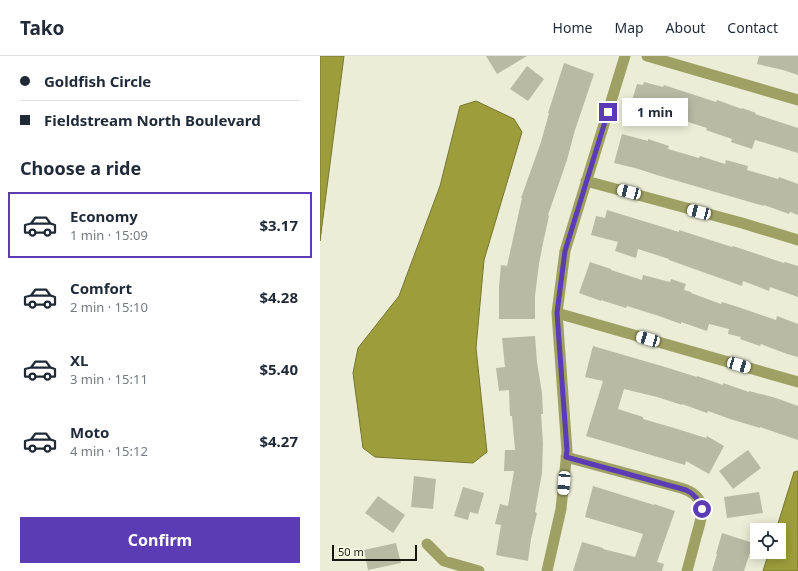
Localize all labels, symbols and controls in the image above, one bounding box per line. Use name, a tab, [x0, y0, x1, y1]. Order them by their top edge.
text: Tako	[20, 15, 64, 41]
text: Home	[553, 18, 592, 37]
text: Map	[614, 18, 644, 37]
text: About	[666, 18, 705, 37]
text: Contact	[727, 18, 778, 37]
text: Goldfish Circle	[44, 71, 151, 91]
callout: 1 min	[622, 98, 688, 126]
route end	[599, 103, 617, 121]
text: 1 min	[637, 103, 673, 121]
text: Fieldstream North Boulevard	[44, 110, 261, 130]
text: Choose a ride	[20, 156, 141, 180]
car	[616, 183, 642, 201]
car	[686, 203, 712, 221]
text: Economy	[70, 206, 138, 226]
icon: car	[22, 207, 58, 243]
text: $3.17	[259, 215, 298, 235]
text: 1 min · 15:09	[70, 226, 148, 244]
text: Comfort	[70, 278, 132, 298]
icon: car	[22, 279, 58, 315]
text: $4.28	[259, 287, 298, 307]
text: 2 min · 15:10	[70, 298, 148, 316]
car	[635, 330, 661, 348]
text: XL	[70, 350, 88, 370]
icon: car	[22, 351, 58, 387]
car	[726, 356, 752, 374]
text: $5.40	[259, 359, 298, 379]
text: 3 min · 15:11	[70, 370, 148, 388]
text: Moto	[70, 422, 109, 442]
icon: car	[22, 423, 58, 459]
text: $4.27	[259, 431, 298, 451]
text: 4 min · 15:12	[70, 442, 148, 460]
car	[557, 471, 571, 495]
route start	[693, 500, 711, 518]
button: Confirm	[20, 517, 300, 563]
map controls	[750, 523, 786, 559]
button: locate	[750, 523, 786, 559]
scale bar	[332, 543, 417, 562]
text: 50 m	[338, 544, 364, 559]

